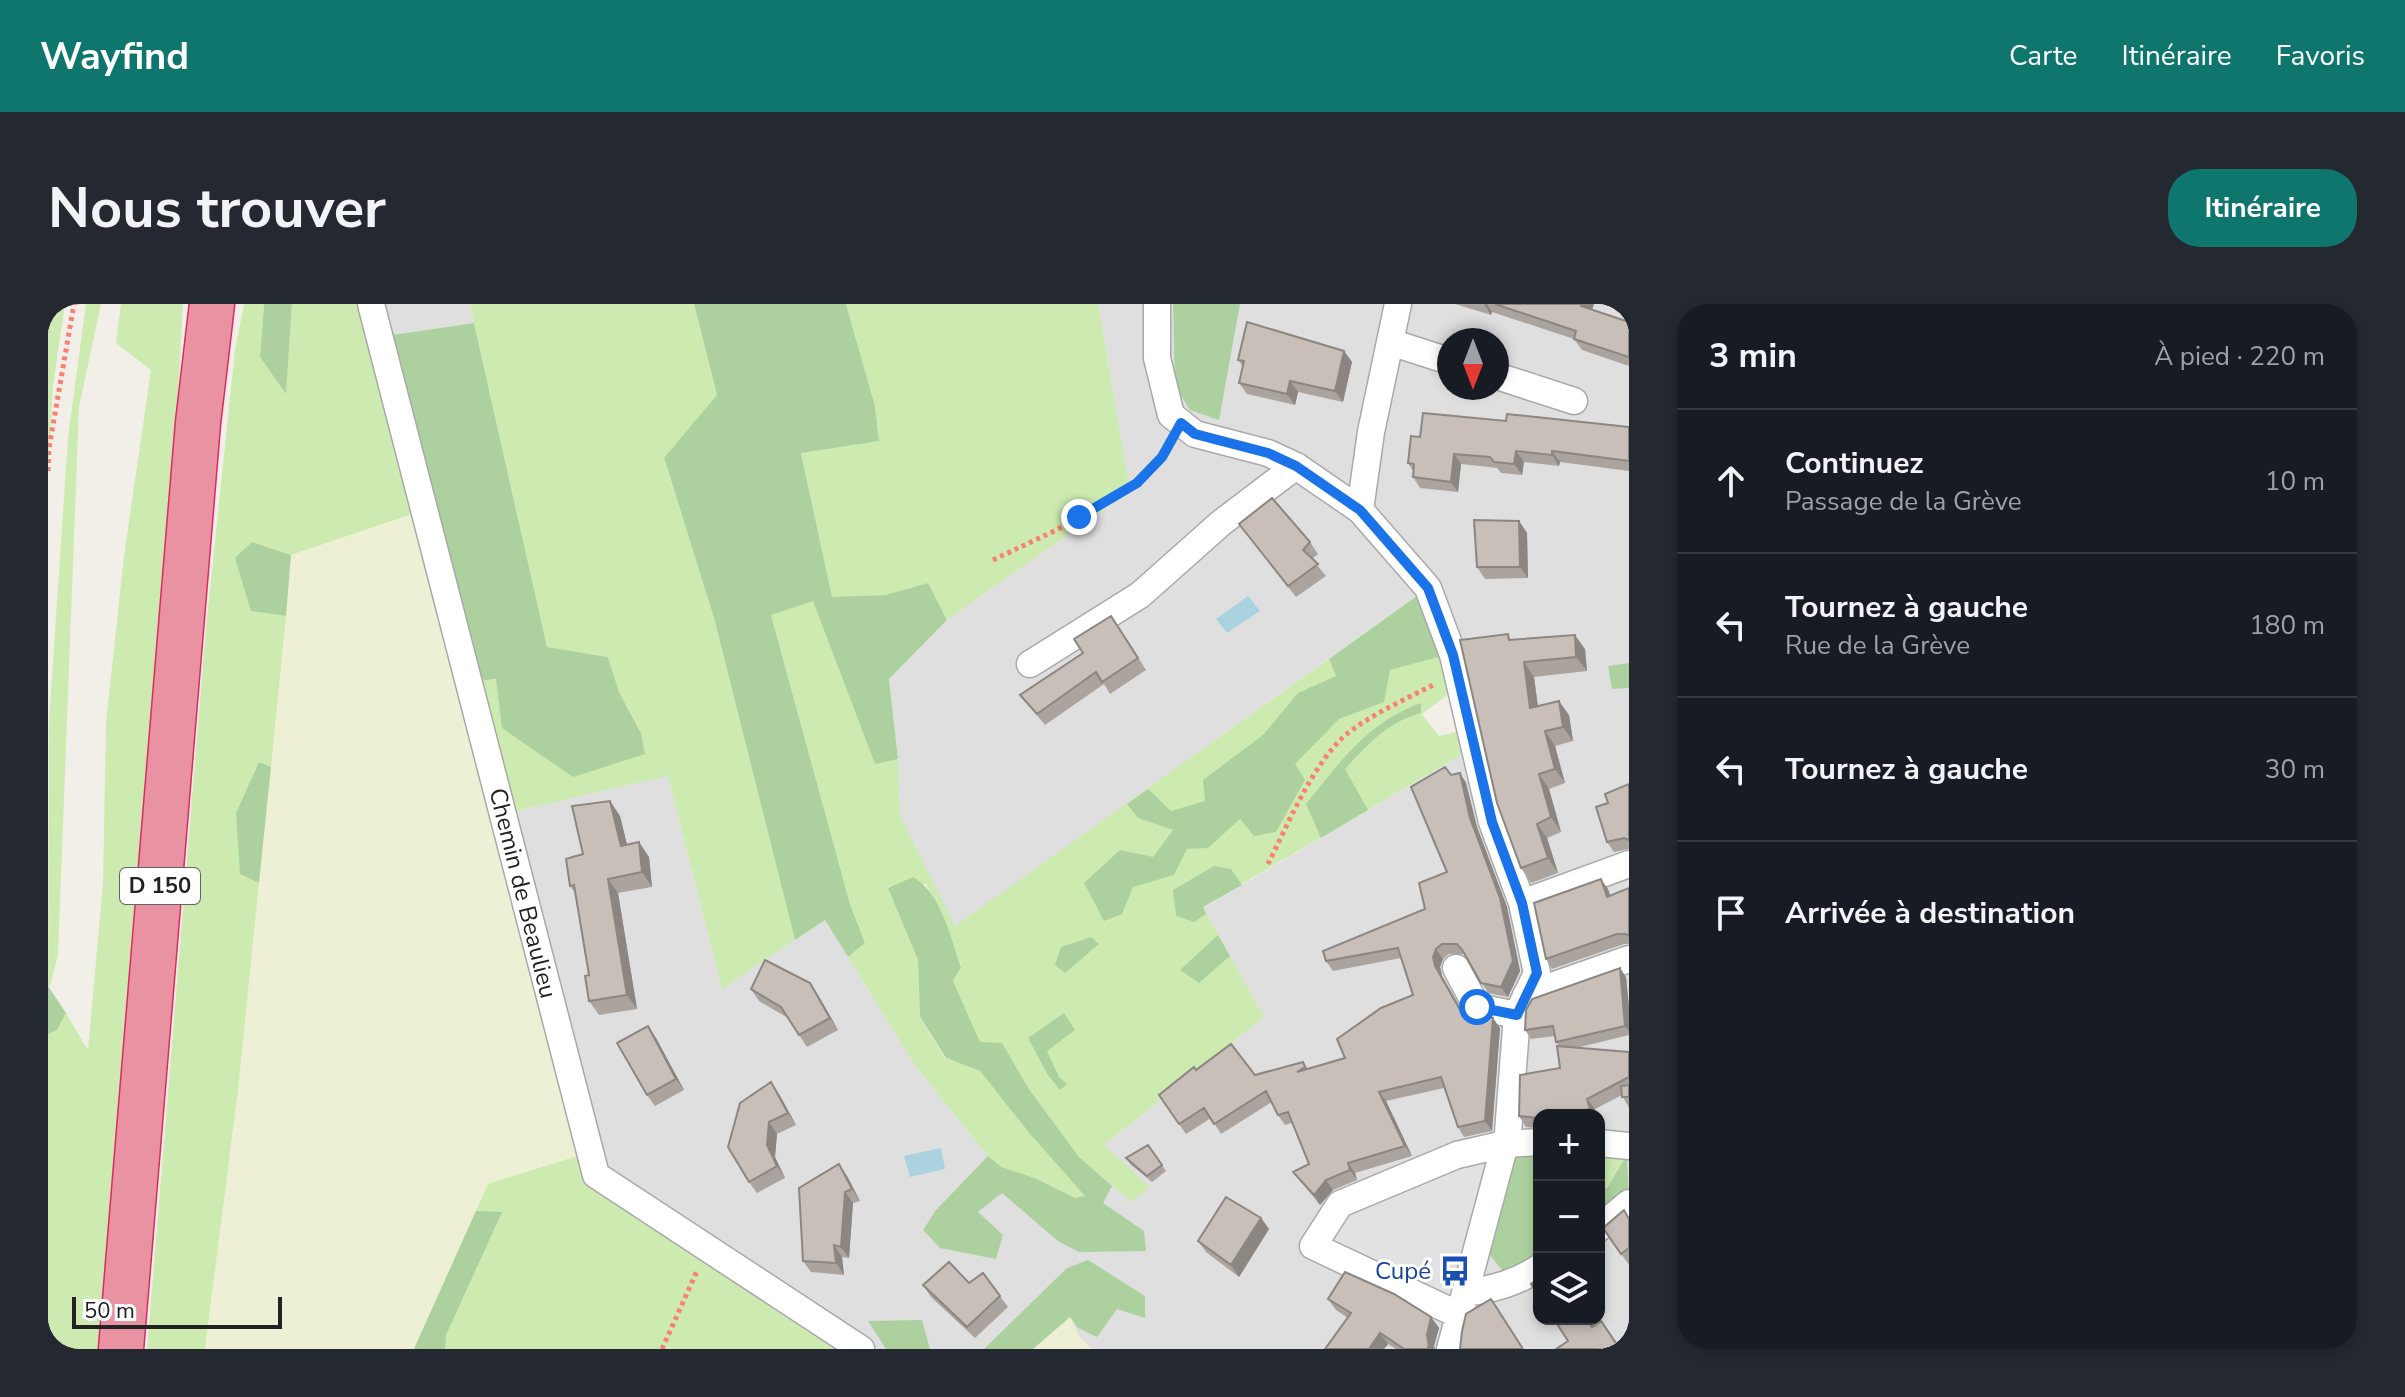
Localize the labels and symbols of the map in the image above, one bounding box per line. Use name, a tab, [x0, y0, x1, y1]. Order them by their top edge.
north arrow	[1437, 328, 1509, 400]
route end	[1061, 499, 1097, 535]
street label: Chemin de Beaulieu	[481, 785, 565, 1001]
road number: D 150	[120, 868, 200, 904]
route start	[1459, 989, 1495, 1025]
bus stop icon: Cupé	[1438, 1254, 1472, 1288]
place label: Cupé	[1375, 1255, 1431, 1287]
scale bar	[72, 1293, 282, 1329]

